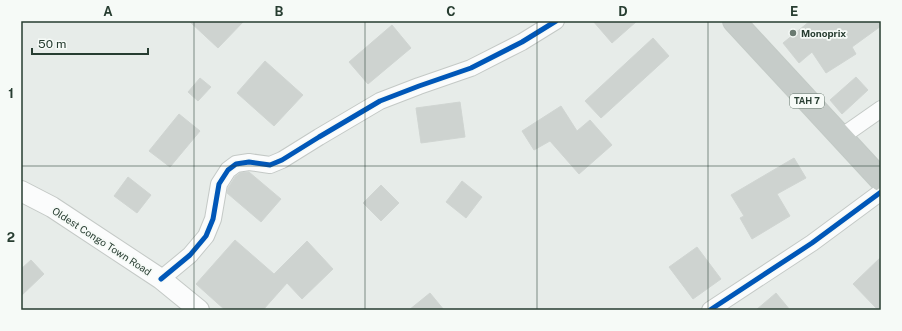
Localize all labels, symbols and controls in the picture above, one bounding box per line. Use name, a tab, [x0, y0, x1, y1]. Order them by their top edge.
text: A	[103, 4, 113, 19]
text: B	[275, 4, 284, 19]
text: C	[446, 4, 456, 19]
text: D	[618, 4, 628, 19]
text: E	[790, 4, 798, 19]
place label: Monoprix	[801, 27, 846, 39]
marker: Monoprix	[788, 28, 798, 38]
scale bar	[32, 30, 148, 56]
text: 50 m	[38, 37, 66, 51]
text: 1	[8, 86, 14, 101]
road number: TAH 7	[790, 94, 824, 108]
street label: Oldest Congo Town Road	[50, 204, 154, 278]
text: 2	[7, 230, 15, 245]

